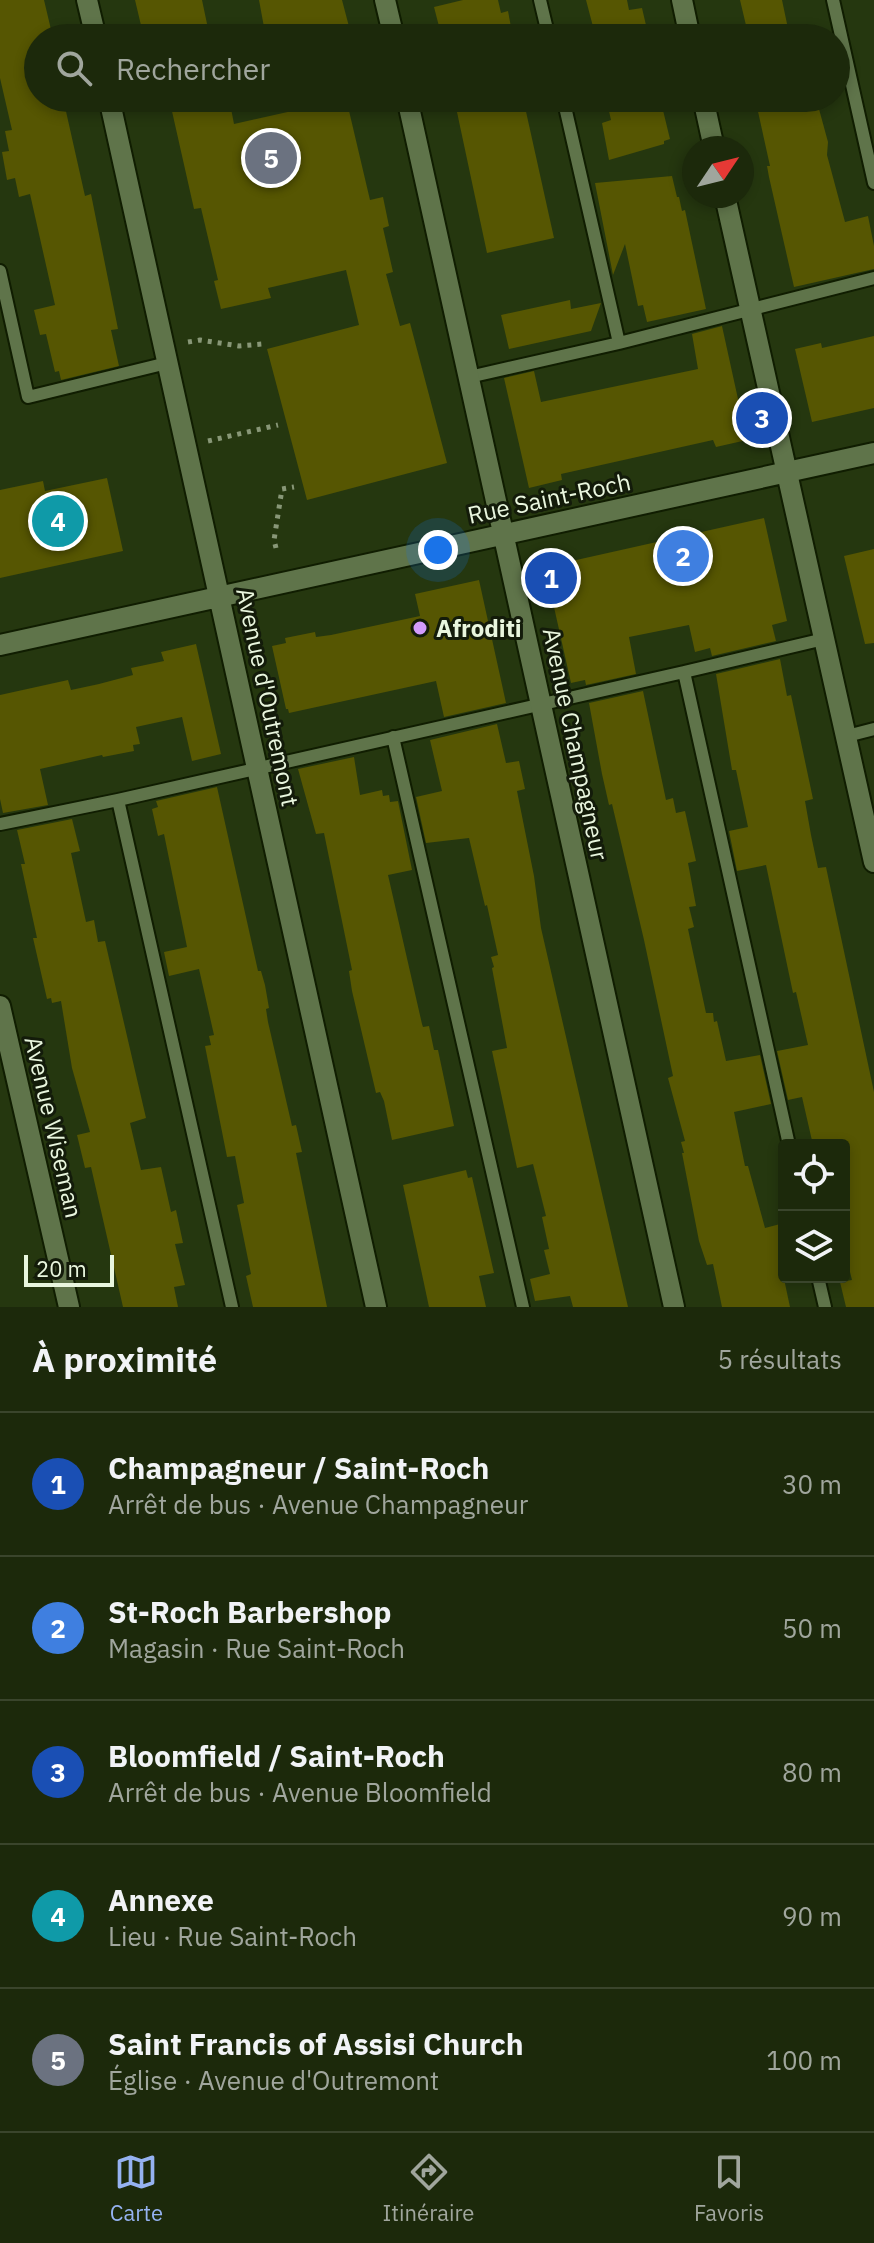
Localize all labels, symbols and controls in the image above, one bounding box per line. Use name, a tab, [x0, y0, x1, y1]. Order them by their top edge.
search box	[24, 24, 850, 112]
icon: search	[52, 46, 96, 90]
text: Rechercher	[116, 49, 270, 88]
pin: 5	[245, 128, 297, 188]
north arrow	[682, 136, 754, 208]
pin: 3	[736, 388, 788, 448]
street label: Rue Saint-Roch	[465, 465, 633, 531]
pin: 4	[32, 491, 84, 551]
pin: 2	[657, 526, 709, 586]
your location	[418, 530, 458, 570]
pin: 1	[525, 548, 577, 608]
street label: Avenue d'Outremont	[229, 585, 307, 809]
place label: Afroditi	[436, 612, 522, 644]
marker: Afroditi	[411, 619, 429, 637]
street label: Avenue Champagneur	[536, 625, 616, 863]
street label: Avenue Wiseman	[18, 1033, 90, 1221]
map controls	[778, 1139, 850, 1283]
button: locate	[778, 1139, 850, 1211]
button: layers	[778, 1211, 850, 1283]
scale bar	[24, 1251, 114, 1287]
text: 20 m	[36, 1254, 87, 1283]
text: À proximité	[32, 1337, 217, 1381]
text: 5 résultats	[717, 1342, 842, 1376]
text: Champagneur / Saint-Roch	[108, 1448, 489, 1487]
text: 1	[50, 1467, 66, 1501]
text: 30 m	[782, 1467, 842, 1501]
text: Arrêt de bus · Avenue Champagneur	[108, 1487, 528, 1521]
text: St-Roch Barbershop	[108, 1592, 392, 1631]
text: 2	[50, 1611, 66, 1645]
text: 50 m	[782, 1611, 842, 1645]
text: Magasin · Rue Saint-Roch	[108, 1631, 405, 1665]
text: Bloomfield / Saint-Roch	[108, 1736, 445, 1775]
text: 3	[50, 1755, 66, 1789]
text: 80 m	[782, 1755, 842, 1789]
text: Arrêt de bus · Avenue Bloomfield	[108, 1775, 492, 1809]
text: Annexe	[108, 1880, 214, 1919]
text: 4	[50, 1899, 66, 1933]
text: 90 m	[782, 1899, 842, 1933]
text: Lieu · Rue Saint-Roch	[108, 1919, 357, 1953]
text: Saint Francis of Assisi Church	[108, 2024, 524, 2063]
text: 5	[50, 2043, 66, 2077]
text: 100 m	[766, 2043, 842, 2077]
text: Église · Avenue d'Outremont	[108, 2063, 439, 2097]
tab: Carte	[110, 2150, 163, 2227]
tab: Itinéraire	[383, 2150, 474, 2227]
tab: Favoris	[694, 2150, 764, 2227]

